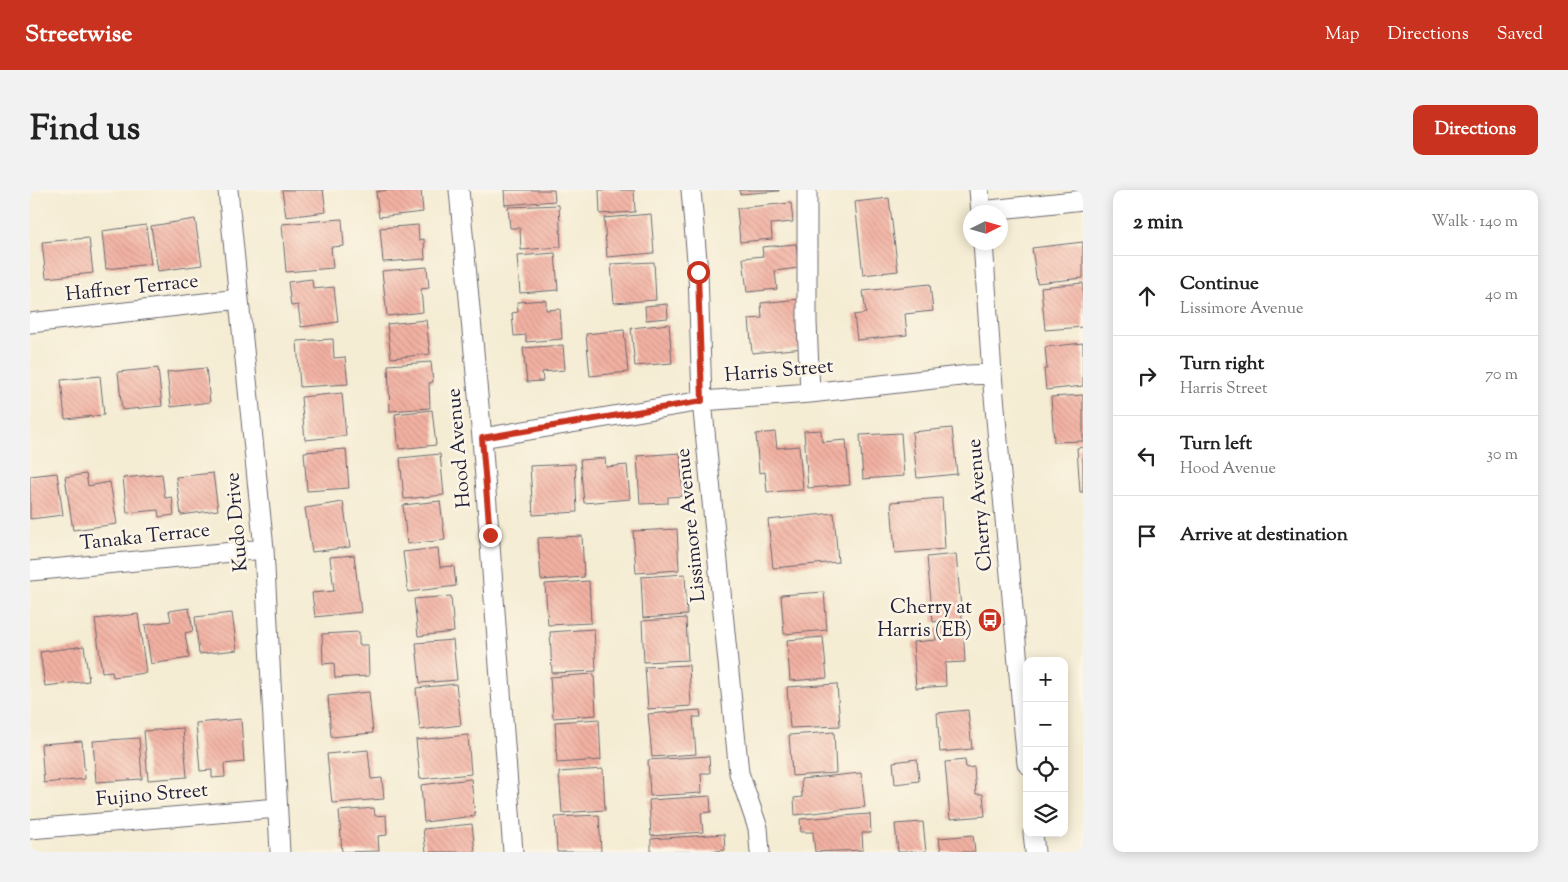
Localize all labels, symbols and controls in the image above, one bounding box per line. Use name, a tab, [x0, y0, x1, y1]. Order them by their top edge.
text: Streetwise	[25, 18, 132, 52]
text: Map	[1325, 22, 1360, 48]
text: Directions	[1388, 22, 1469, 48]
text: Saved	[1497, 22, 1543, 48]
text: Find us	[30, 105, 140, 156]
button: Directions	[1413, 105, 1538, 155]
north arrow	[963, 205, 1008, 250]
text: 2 min	[1133, 208, 1183, 238]
text: Walk · 140 m	[1431, 211, 1518, 234]
route start	[687, 261, 710, 284]
street label: Haffner Terrace	[64, 268, 200, 310]
text: Continue	[1180, 271, 1259, 298]
icon: ahead	[1133, 282, 1161, 310]
text: 40 m	[1485, 284, 1518, 307]
text: Lissimore Avenue	[1180, 298, 1303, 321]
text: Turn right	[1180, 351, 1264, 378]
street label: Harris Street	[723, 353, 835, 391]
icon: right	[1133, 362, 1161, 390]
text: 70 m	[1485, 364, 1518, 387]
text: Harris Street	[1180, 378, 1267, 401]
street label: Hood Avenue	[440, 387, 480, 509]
text: Turn left	[1180, 431, 1252, 458]
street label: Cherry Avenue	[961, 437, 1001, 573]
icon: left	[1133, 442, 1161, 470]
text: 30 m	[1487, 444, 1518, 467]
street label: Lissimore Avenue	[670, 447, 714, 603]
text: Hood Avenue	[1180, 458, 1276, 481]
street label: Kudo Drive	[219, 471, 257, 573]
street label: Tanaka Terrace	[78, 517, 212, 559]
icon: arrive	[1133, 522, 1161, 550]
text: Arrive at destination	[1180, 522, 1348, 549]
route end	[479, 524, 502, 547]
place label: Cherry at Harris (EB)	[877, 594, 972, 646]
bus stop icon: Cherry at Harris (EB)	[977, 607, 1003, 633]
map controls	[1023, 657, 1068, 837]
button: +	[1023, 657, 1068, 702]
button: −	[1023, 702, 1068, 747]
button: locate	[1023, 747, 1068, 792]
street label: Fujino Street	[95, 777, 209, 815]
button: layers	[1023, 792, 1068, 837]

